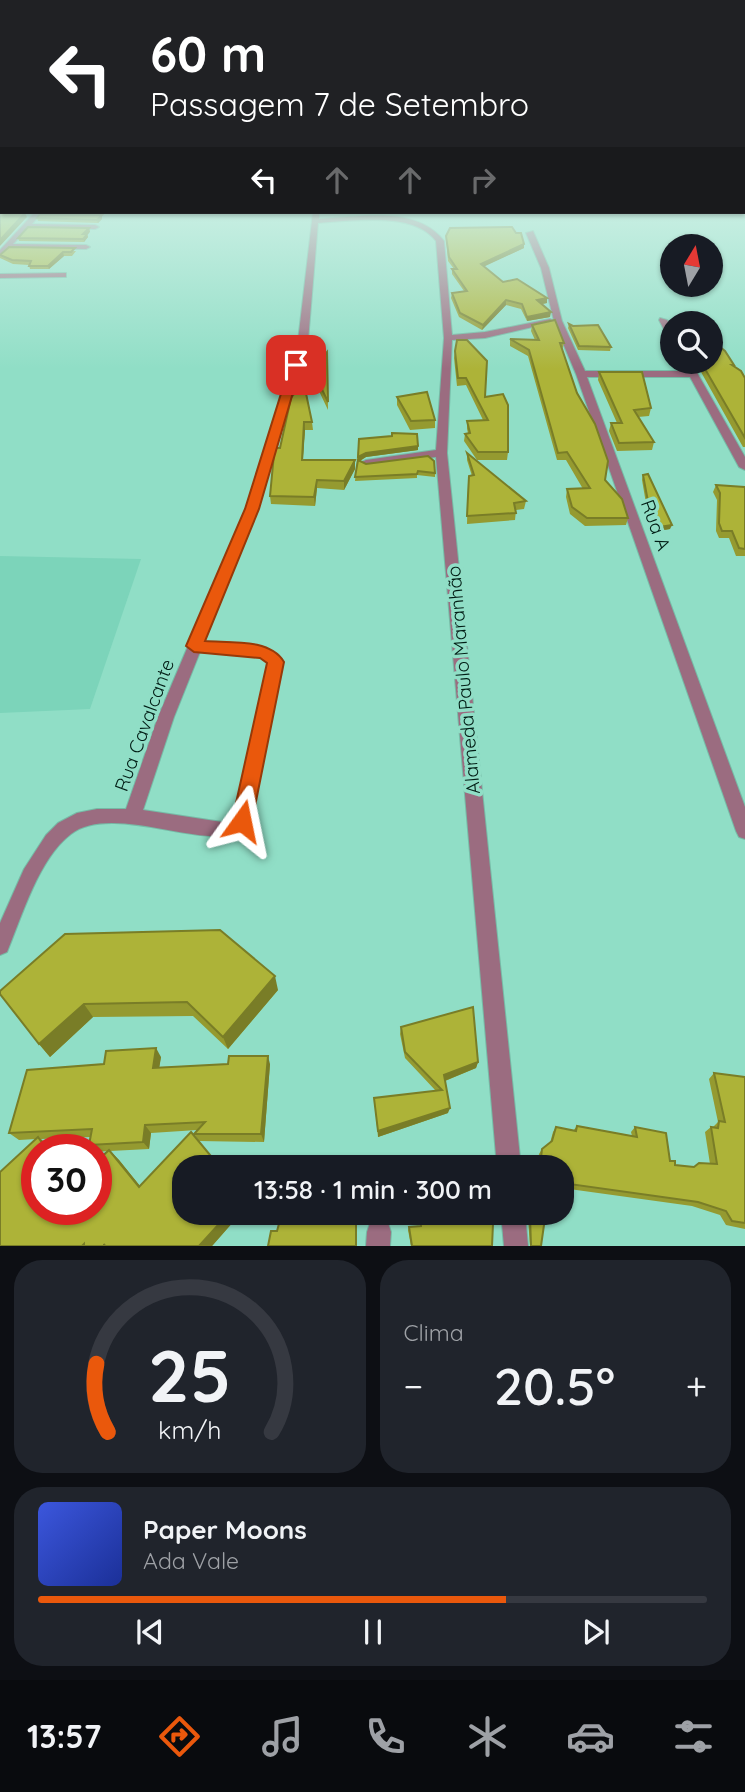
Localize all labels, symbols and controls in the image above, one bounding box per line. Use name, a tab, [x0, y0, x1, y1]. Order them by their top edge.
text: 60 m	[150, 23, 266, 84]
icon: left	[35, 28, 126, 119]
text: Passagem 7 de Setembro	[150, 84, 529, 124]
icon: left	[245, 161, 283, 199]
icon: ahead	[318, 161, 356, 199]
icon: ahead	[391, 161, 429, 199]
icon: right	[464, 161, 502, 199]
north arrow	[660, 234, 723, 298]
map controls	[660, 234, 723, 374]
button: search	[660, 311, 723, 374]
pin	[266, 335, 326, 395]
icon: arrive	[277, 346, 315, 384]
street label: Rua A	[636, 496, 676, 554]
street label: Alameda Paulo Maranhão	[441, 565, 485, 795]
street label: Rua Cavalcante	[109, 656, 179, 794]
position arrow	[205, 784, 279, 858]
speed limit sign: 30	[21, 1134, 112, 1225]
text: 13:58 · 1 min · 300 m	[254, 1173, 492, 1206]
text: Clima	[404, 1318, 464, 1347]
text: 25	[148, 1330, 231, 1421]
text: 20.5°	[494, 1353, 615, 1418]
text: −	[404, 1362, 423, 1410]
text: +	[686, 1362, 707, 1410]
text: km/h	[158, 1414, 221, 1445]
text: Paper Moons	[143, 1513, 307, 1546]
text: Ada Vale	[143, 1546, 239, 1575]
icon: previous	[131, 1613, 169, 1651]
icon: pause	[354, 1613, 392, 1651]
icon: next	[577, 1613, 615, 1651]
icon: directions	[155, 1712, 204, 1761]
icon: music	[258, 1712, 307, 1761]
icon: phone	[361, 1712, 410, 1761]
icon: climate	[463, 1712, 512, 1761]
icon: car	[566, 1712, 615, 1761]
icon: filters	[669, 1712, 718, 1761]
text: 13:57	[27, 1716, 101, 1756]

